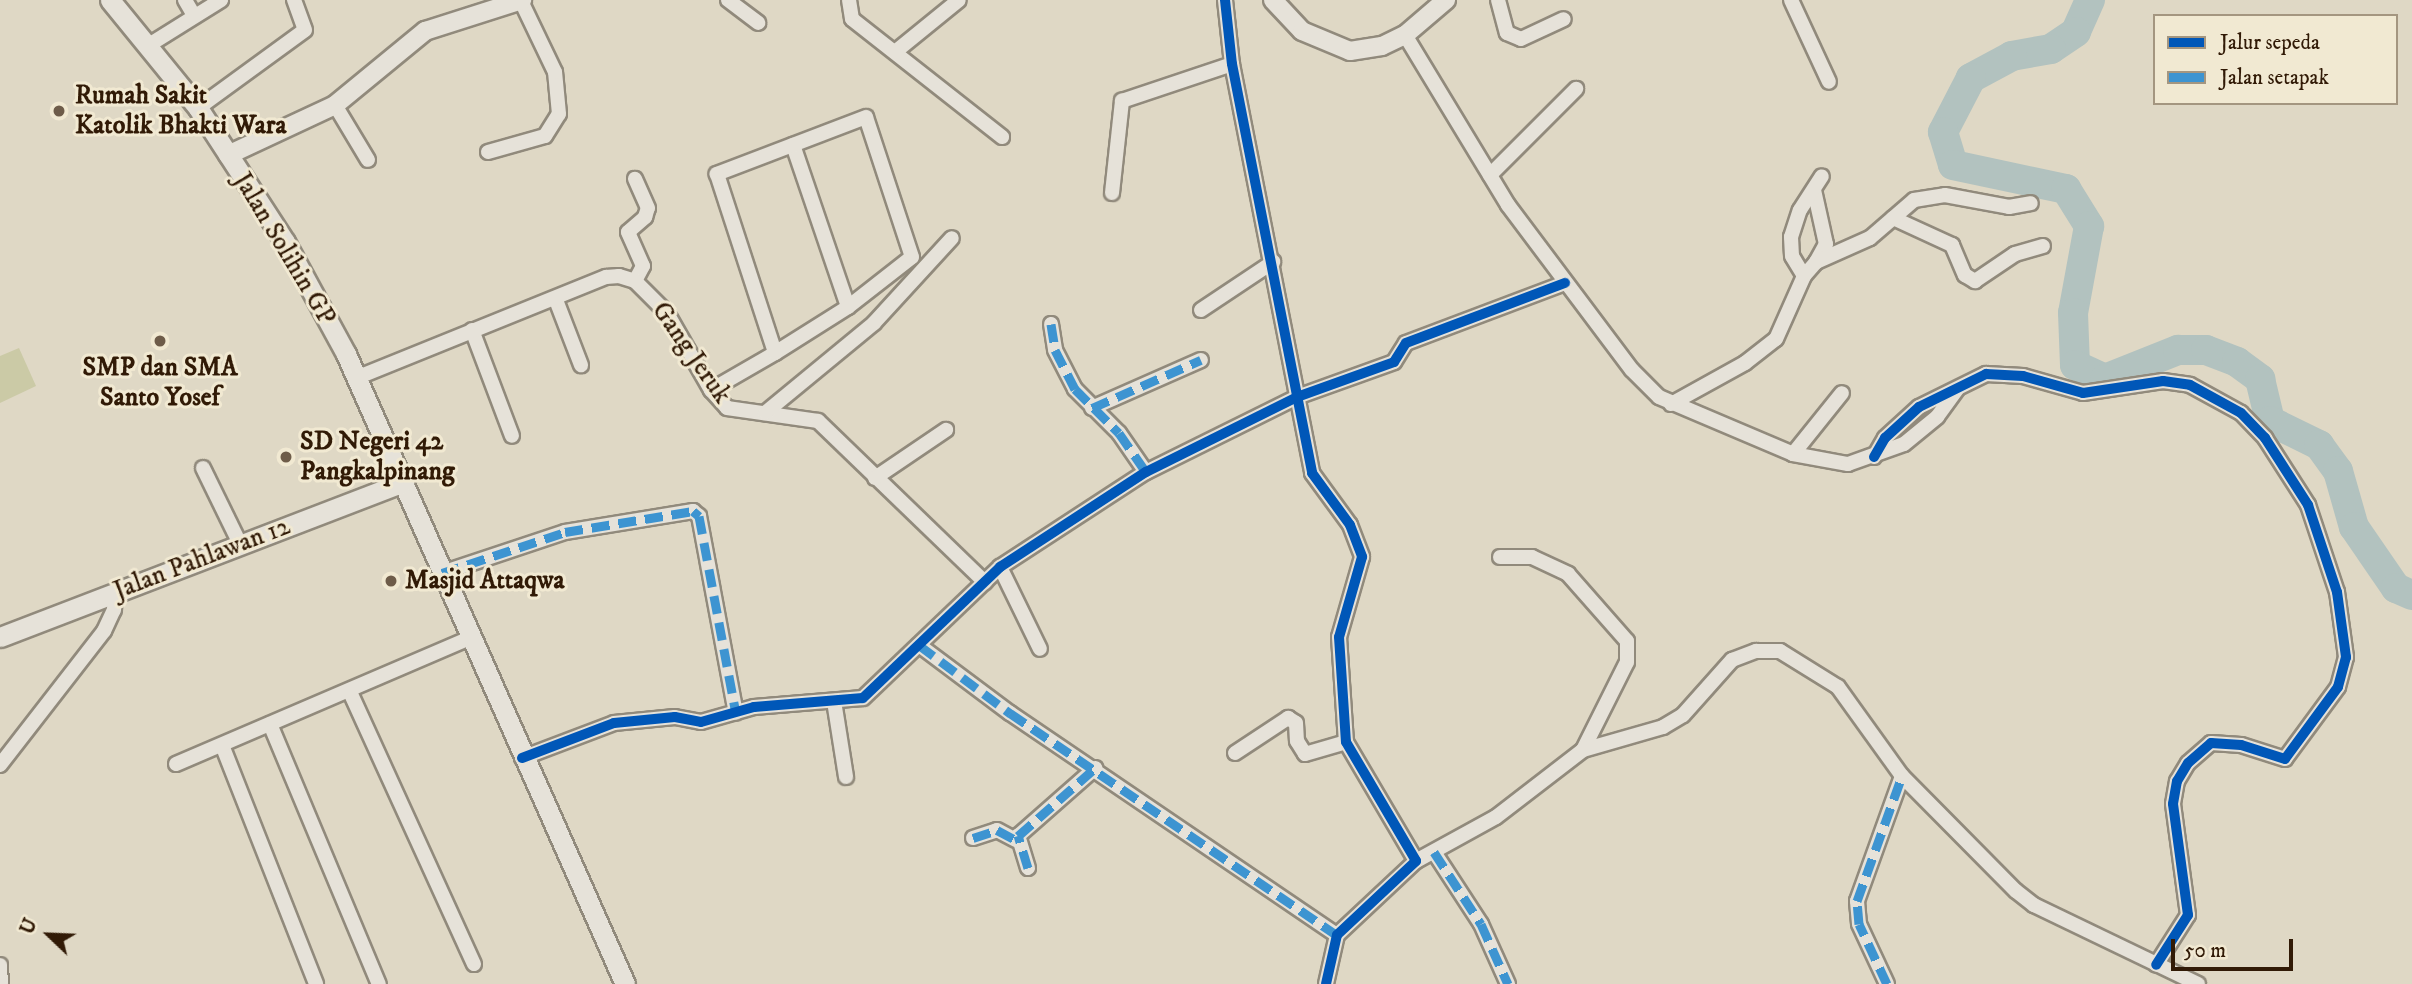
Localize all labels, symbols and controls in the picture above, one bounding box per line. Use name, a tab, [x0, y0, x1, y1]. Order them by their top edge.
legend	[2153, 14, 2398, 105]
text: Jalur sepeda	[2220, 30, 2320, 56]
text: Jalan setapak	[2220, 65, 2329, 91]
place label: Rumah Sakit Katolik Bhakti Wara	[75, 80, 287, 142]
marker: Rumah Sakit Katolik Bhakti Wara	[49, 101, 69, 121]
street label: Jalan Solihin GP	[226, 167, 342, 331]
street label: Gang Jeruk	[645, 296, 737, 410]
marker: SMP dan SMA Santo Yosef	[152, 333, 168, 349]
place label: SMP dan SMA Santo Yosef	[82, 352, 238, 414]
place label: SD Negeri 42 Pangkalpinang	[300, 426, 455, 488]
marker: SD Negeri 42 Pangkalpinang	[278, 449, 294, 465]
street label: Jalan Pahlawan 12	[109, 511, 295, 607]
place label: Masjid Attaqwa	[405, 565, 565, 597]
marker: Masjid Attaqwa	[383, 573, 399, 589]
north arrow	[14, 900, 84, 970]
text: U	[16, 915, 43, 938]
scale bar	[2174, 925, 2296, 969]
text: 50 m	[2184, 938, 2226, 964]

